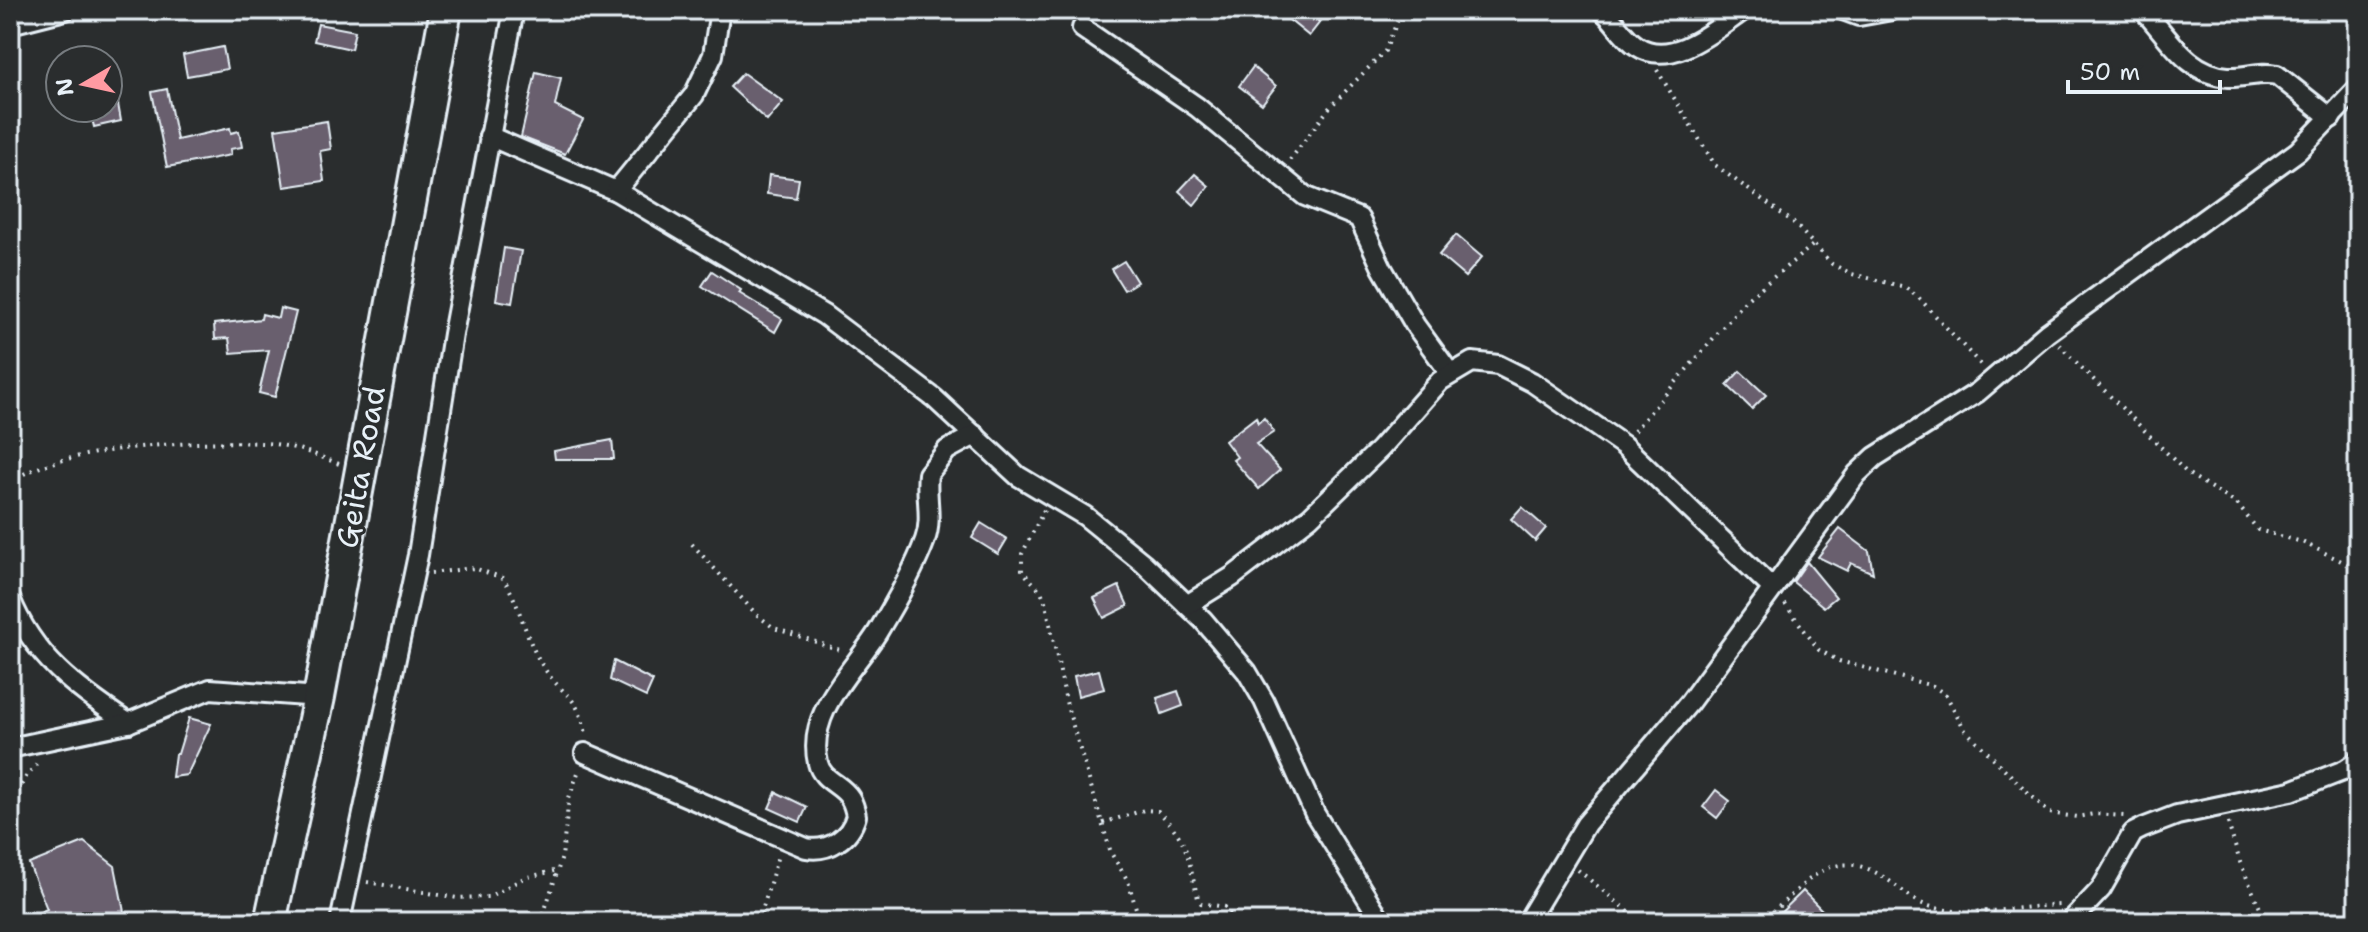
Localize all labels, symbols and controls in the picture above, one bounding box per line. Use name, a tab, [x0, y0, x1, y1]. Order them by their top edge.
north arrow	[44, 44, 124, 124]
scale bar	[2068, 44, 2220, 94]
text: 50 m	[2080, 56, 2140, 88]
text: N	[49, 76, 80, 98]
street label: Geita Road	[326, 383, 395, 551]

